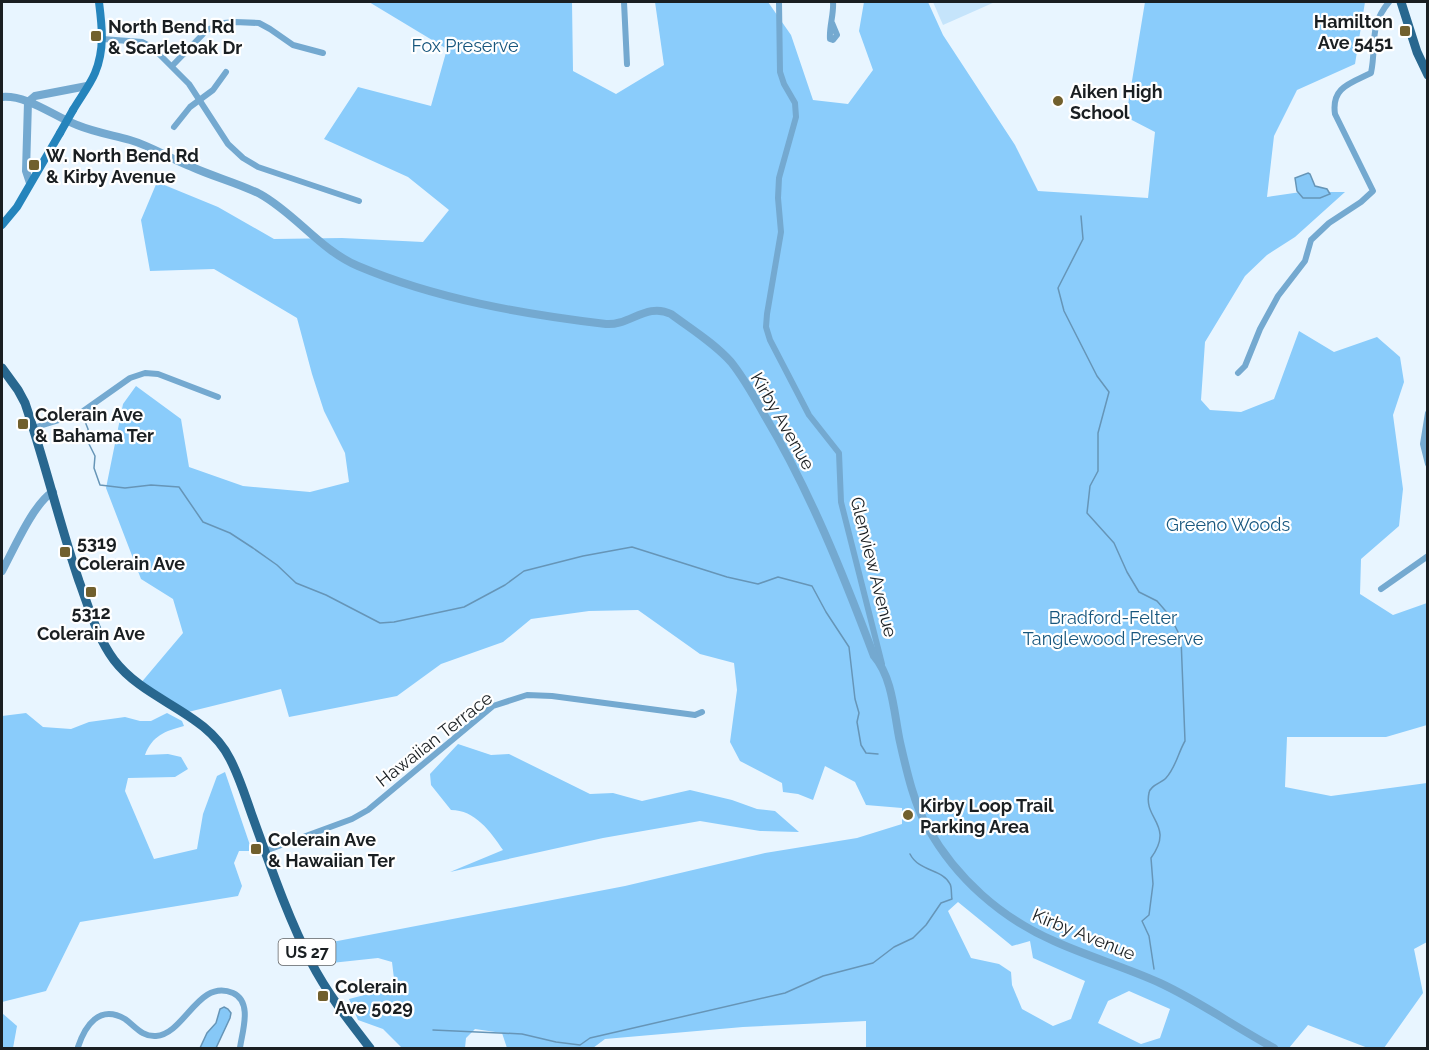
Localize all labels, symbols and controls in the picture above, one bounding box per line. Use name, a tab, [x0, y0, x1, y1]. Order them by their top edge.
place label: Hamilton Ave 5451	[1314, 11, 1393, 53]
place label: North Bend Rd & Scarletoak Dr	[108, 16, 242, 58]
marker: Hamilton Ave 5451	[1398, 24, 1412, 38]
marker: North Bend Rd & Scarletoak Dr	[89, 29, 103, 43]
park label: Fox Preserve	[411, 35, 519, 56]
place label: Aiken High School	[1070, 81, 1163, 123]
marker: Aiken High School	[1051, 94, 1065, 108]
place label: W. North Bend Rd & Kirby Avenue	[46, 145, 199, 187]
marker: W. North Bend Rd & Kirby Avenue	[27, 158, 41, 172]
street label: Kirby Avenue	[747, 369, 820, 474]
place label: Colerain Ave & Bahama Ter	[35, 404, 154, 446]
marker: Colerain Ave & Bahama Ter	[16, 417, 30, 431]
street label: Glenview Avenue	[846, 495, 902, 640]
park label: Greeno Woods	[1166, 514, 1290, 535]
place label: 5319 Colerain Ave	[77, 532, 185, 574]
marker: 5319 Colerain Ave	[58, 545, 72, 559]
marker: 5312 Colerain Ave	[84, 585, 98, 599]
place label: 5312 Colerain Ave	[37, 602, 145, 644]
park label: Bradford-Felter Tanglewood Preserve	[1023, 607, 1204, 649]
street label: Hawaiian Terrace	[372, 687, 497, 791]
place label: Kirby Loop Trail Parking Area	[920, 795, 1054, 837]
marker: Kirby Loop Trail Parking Area	[901, 808, 915, 822]
place label: Colerain Ave & Hawaiian Ter	[268, 829, 395, 871]
marker: Colerain Ave & Hawaiian Ter	[249, 842, 263, 856]
street label: Kirby Avenue	[1030, 904, 1139, 964]
road number: US 27	[278, 939, 336, 965]
place label: Colerain Ave 5029	[335, 976, 413, 1018]
marker: Colerain Ave 5029	[316, 989, 330, 1003]

